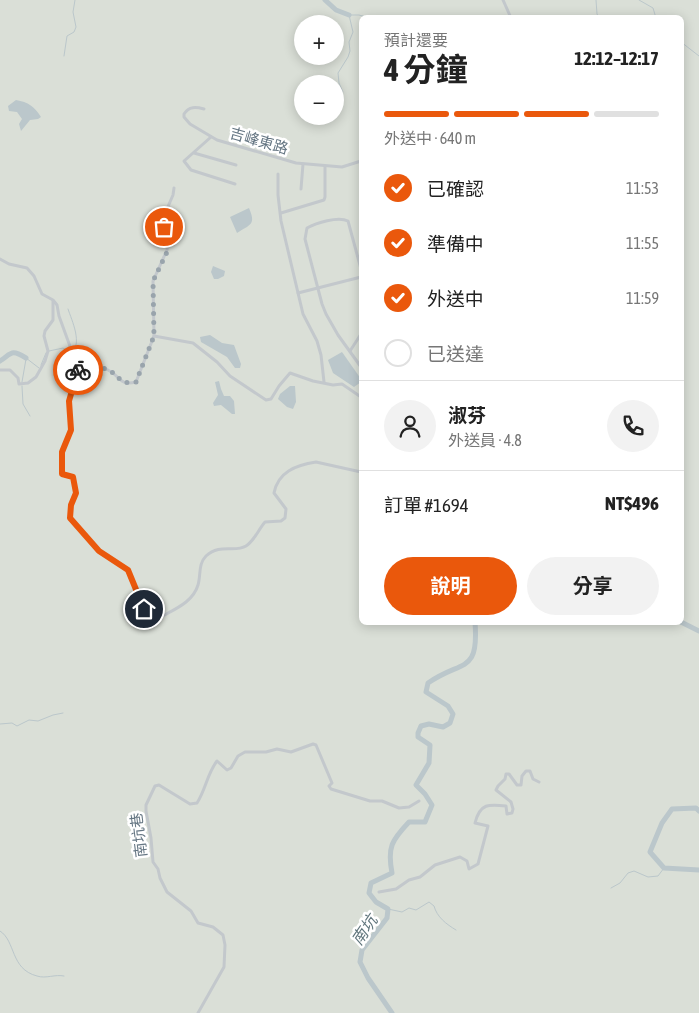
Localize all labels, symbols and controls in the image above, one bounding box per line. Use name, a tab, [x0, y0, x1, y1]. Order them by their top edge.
map controls	[294, 15, 344, 125]
button: +	[294, 15, 344, 65]
text: 預計還要	[384, 31, 448, 49]
text: 12:12–12:17	[574, 47, 659, 69]
text: 4 分鐘	[384, 51, 467, 88]
button: −	[294, 75, 344, 125]
street label: 吉峰東路	[228, 124, 290, 157]
text: 外送中 · 640 m	[384, 129, 476, 147]
icon: check	[384, 174, 412, 202]
text: 已確認	[427, 178, 484, 200]
text: 11:53	[626, 179, 659, 197]
pin	[143, 206, 185, 248]
icon: bag	[150, 213, 178, 241]
icon: check	[384, 229, 412, 257]
text: 準備中	[427, 233, 484, 255]
text: 11:55	[626, 234, 659, 252]
icon: check	[384, 284, 412, 312]
text: 外送中	[427, 288, 484, 310]
text: 11:59	[626, 289, 659, 307]
text: 已送達	[427, 343, 484, 365]
courier	[53, 345, 103, 395]
icon: bike	[64, 356, 92, 384]
button: person	[384, 400, 436, 452]
button: phone	[607, 400, 659, 452]
text: 淑芬	[448, 404, 486, 426]
text: 外送員 · 4.8	[448, 431, 522, 449]
text: NT$496	[605, 492, 659, 514]
text: 訂單 #1694	[384, 494, 469, 516]
button: 說明	[384, 557, 517, 615]
button: 分享	[527, 557, 659, 615]
pin	[123, 588, 165, 630]
icon: home	[130, 595, 158, 623]
street label: 南坑巷	[127, 812, 150, 858]
water label: 南坑	[348, 910, 382, 948]

